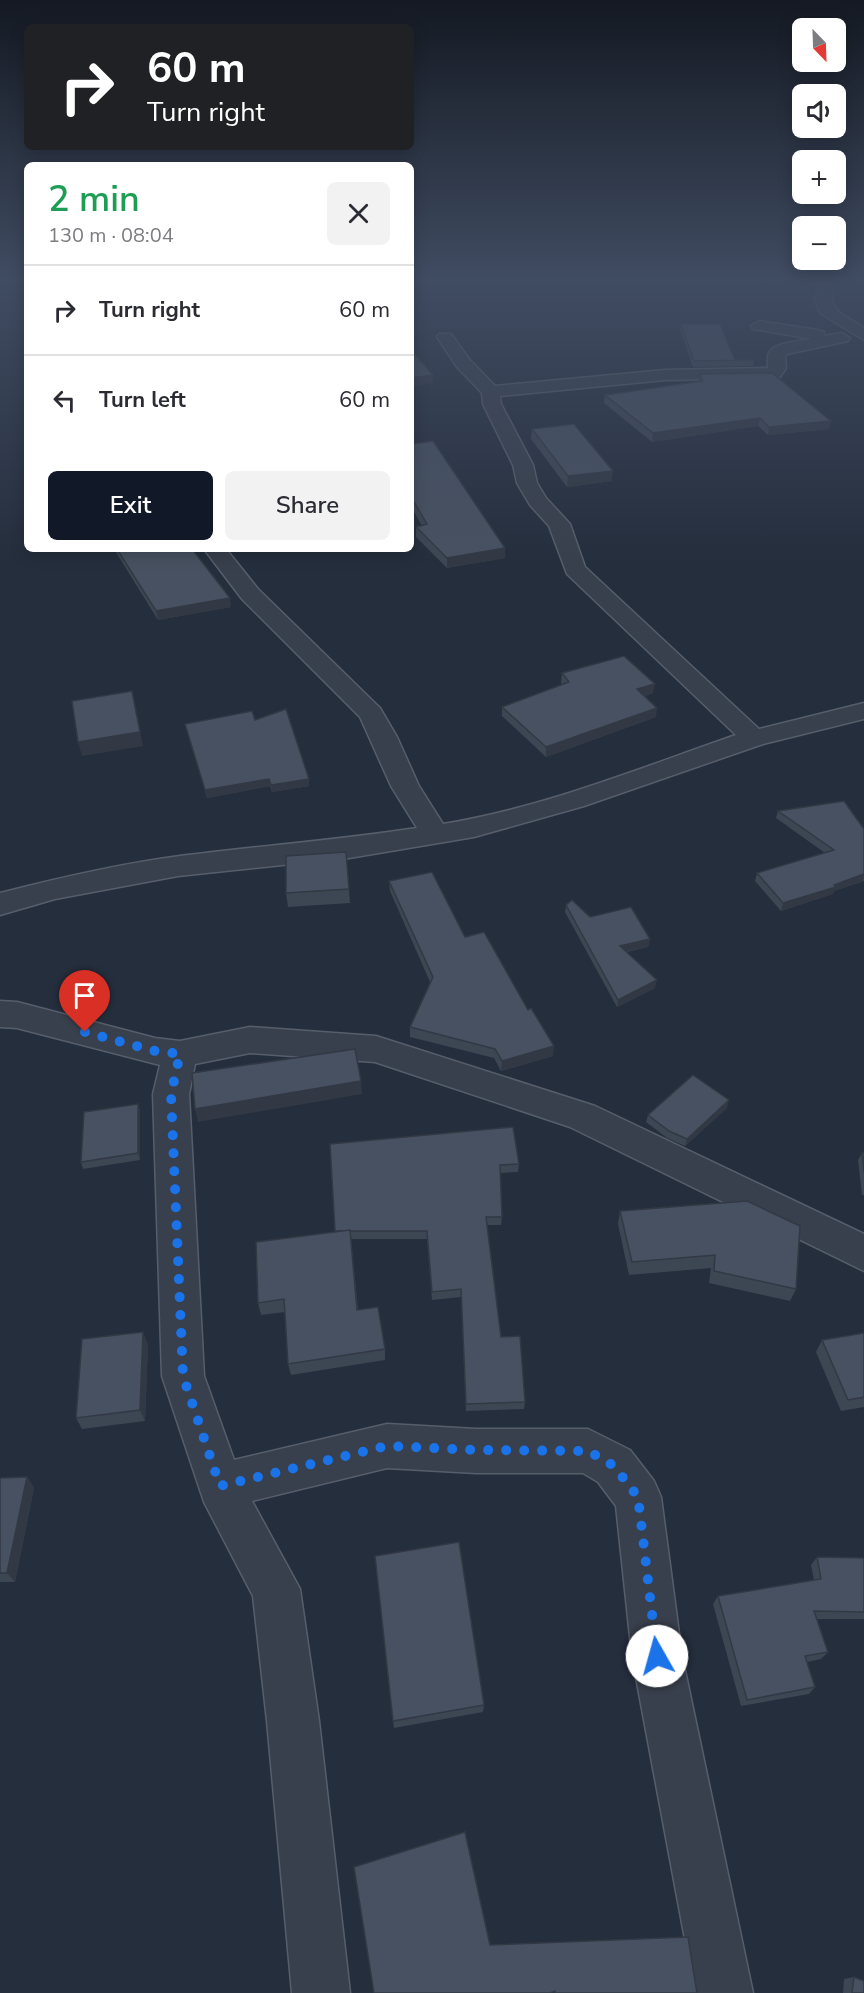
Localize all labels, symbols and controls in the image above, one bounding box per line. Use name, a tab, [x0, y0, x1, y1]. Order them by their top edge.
north arrow	[792, 18, 846, 72]
map controls	[792, 18, 846, 270]
text: 60 m	[147, 40, 246, 97]
icon: right	[48, 48, 126, 126]
button: sound	[792, 84, 846, 138]
text: Turn right	[147, 94, 265, 131]
button: +	[792, 150, 846, 204]
text: 2 min	[48, 175, 140, 224]
button: close	[327, 182, 390, 245]
button: −	[792, 216, 846, 270]
text: 130 m · 08:04	[48, 222, 174, 249]
icon: right	[48, 294, 81, 327]
text: Turn right	[99, 295, 200, 325]
text: 60 m	[339, 295, 390, 325]
icon: left	[48, 384, 81, 417]
text: Turn left	[99, 385, 186, 415]
text: 60 m	[339, 385, 390, 415]
button: Exit	[48, 471, 213, 540]
button: Share	[225, 471, 390, 540]
pin	[59, 970, 110, 1032]
icon: arrive	[68, 979, 101, 1012]
position arrow	[625, 1624, 689, 1688]

